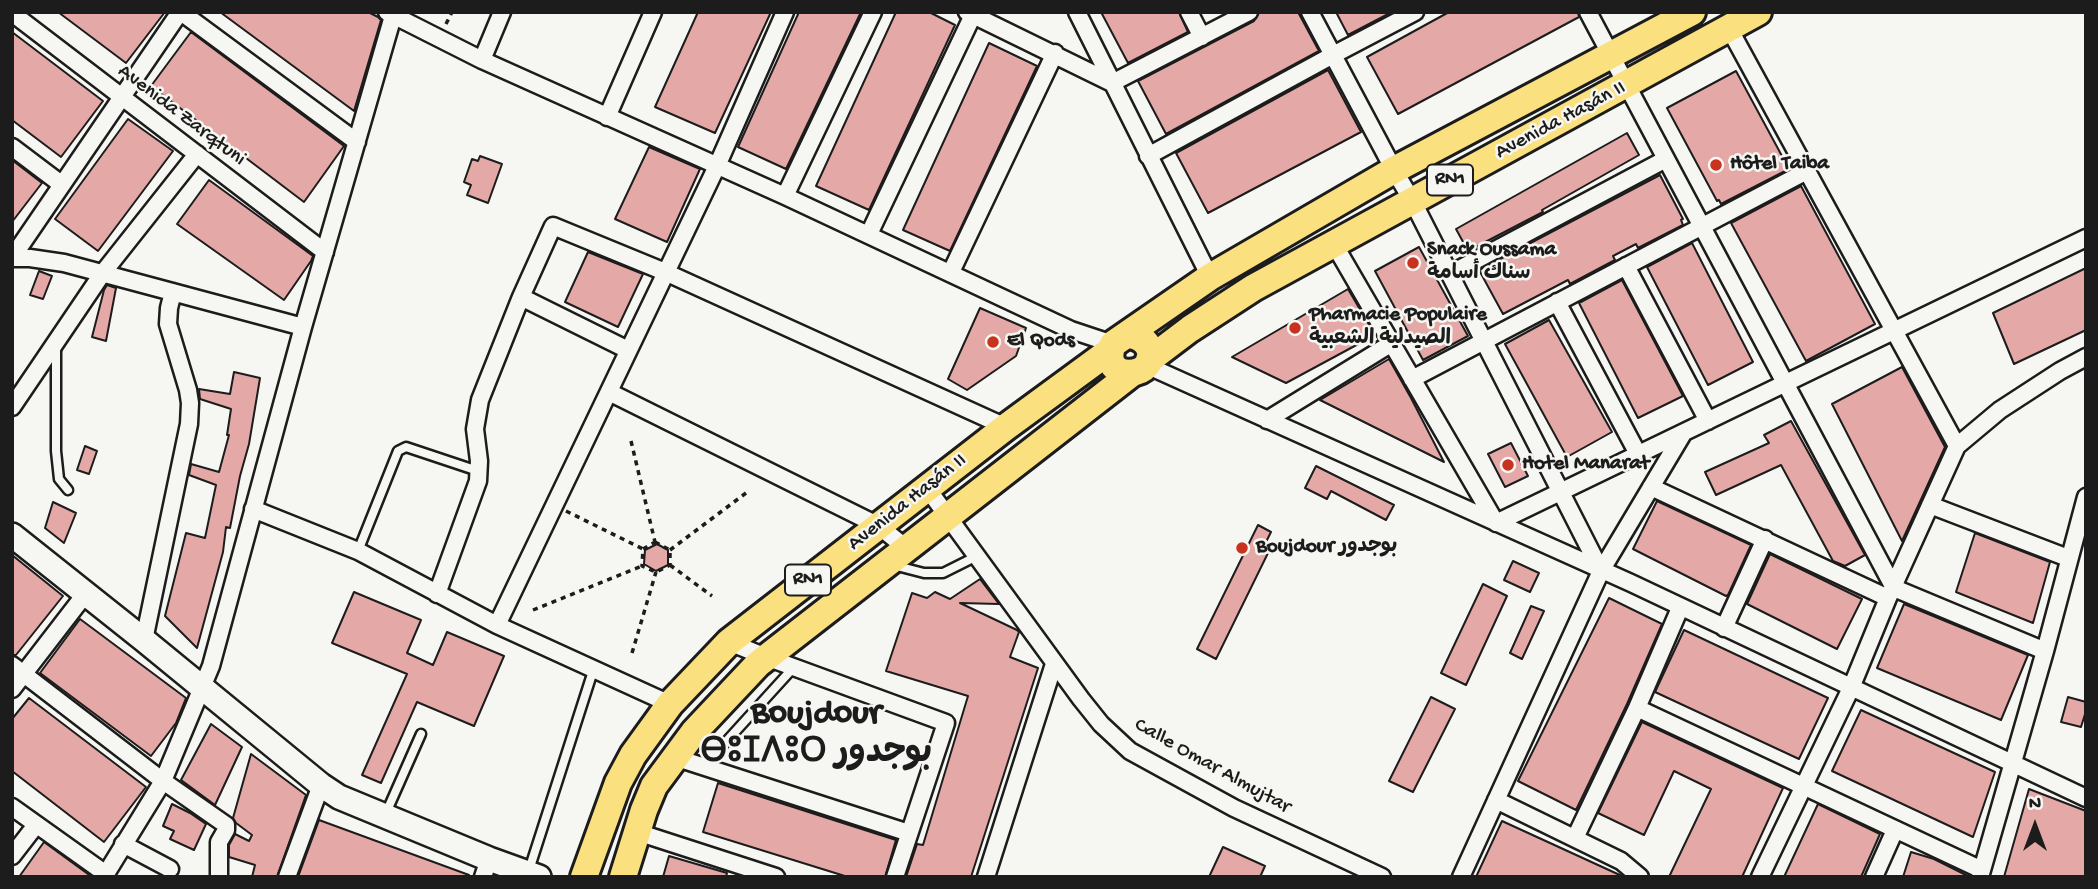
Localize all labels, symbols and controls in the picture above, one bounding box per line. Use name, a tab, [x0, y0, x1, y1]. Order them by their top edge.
street label: Avenida Zarqtuni	[112, 60, 250, 172]
street label: Avenida Hasán II	[1492, 76, 1630, 166]
place label: Hôtel Taiba	[1730, 152, 1829, 178]
marker: Hôtel Taiba	[1708, 157, 1724, 173]
road number: RN1	[1427, 164, 1473, 196]
place label: Snack Oussama سناك أسامة	[1427, 238, 1556, 288]
marker: Snack Oussama سناك أسامة	[1405, 255, 1421, 271]
place label: Pharmacie Populaire الصيدلية الشعبية	[1309, 303, 1487, 353]
marker: Pharmacie Populaire الصيدلية الشعبية	[1287, 320, 1303, 336]
place label: El Qods	[1007, 329, 1075, 355]
marker: El Qods	[985, 334, 1001, 350]
street label: Avenida Hasán II	[843, 449, 973, 557]
place label: Hotel Manarat	[1522, 452, 1649, 478]
marker: Hotel Manarat	[1500, 457, 1516, 473]
place label: Boujdour بوجدور	[1256, 535, 1397, 561]
marker: Boujdour بوجدور	[1234, 540, 1250, 556]
road number: RN1	[785, 565, 831, 596]
district label: Boujdour ⴱⵓⵊⴷⵓⵔ بوجدور	[700, 695, 932, 777]
street label: Calle Omar Almujtar	[1129, 713, 1295, 821]
north arrow	[2000, 791, 2070, 861]
text: N	[2029, 793, 2041, 816]

